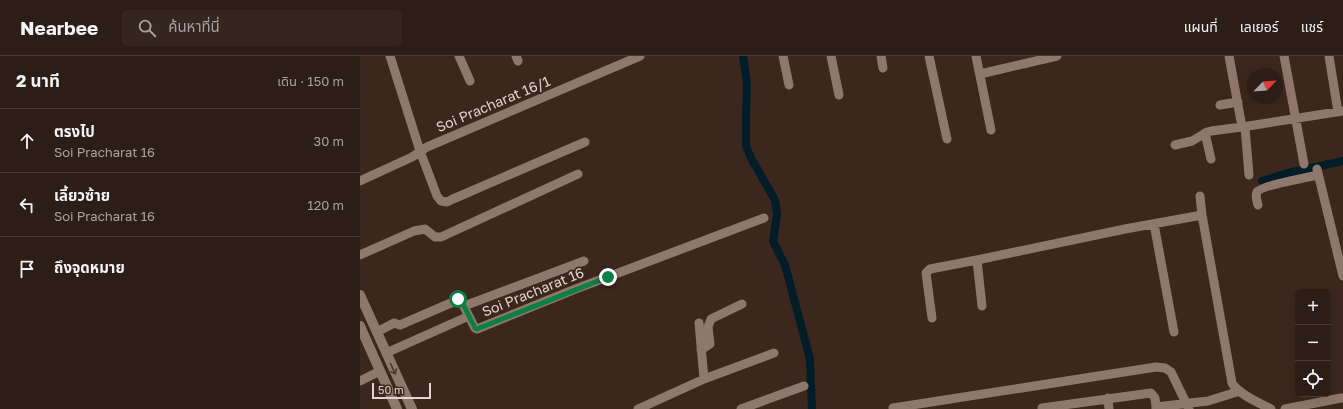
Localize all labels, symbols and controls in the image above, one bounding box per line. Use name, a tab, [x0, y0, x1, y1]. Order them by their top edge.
search box	[122, 10, 402, 46]
text: Nearbee	[20, 16, 98, 39]
icon: search	[136, 17, 158, 39]
text: ค้นหาที่นี่	[168, 17, 220, 35]
text: แผนที่	[1184, 18, 1218, 35]
text: เลเยอร์	[1240, 18, 1279, 35]
text: แชร์	[1301, 18, 1323, 35]
north arrow	[1247, 68, 1283, 104]
text: 2 นาที	[16, 70, 60, 91]
street label: Soi Pracharat 16/1	[433, 72, 553, 135]
text: เดิน · 150 m	[277, 73, 344, 89]
text: ตรงไป	[54, 122, 95, 140]
icon: ahead	[16, 130, 38, 152]
text: 30 m	[314, 133, 344, 149]
text: Soi Pracharat 16	[54, 144, 155, 160]
text: เลี้ยวซ้าย	[54, 186, 110, 204]
icon: left	[16, 194, 38, 216]
text: 120 m	[307, 197, 344, 213]
text: Soi Pracharat 16	[54, 208, 155, 224]
icon: arrive	[16, 258, 38, 280]
text: ถึงจุดหมาย	[54, 258, 125, 276]
street label: Soi Pracharat 16	[479, 263, 586, 320]
route end	[599, 268, 617, 286]
map controls	[1295, 289, 1331, 397]
button: +	[1295, 289, 1331, 325]
route start	[449, 290, 467, 308]
button: −	[1295, 325, 1331, 361]
button: locate	[1295, 361, 1331, 397]
one-way arrow	[390, 363, 398, 375]
scale bar	[372, 381, 431, 400]
text: 50 m	[378, 383, 404, 396]

